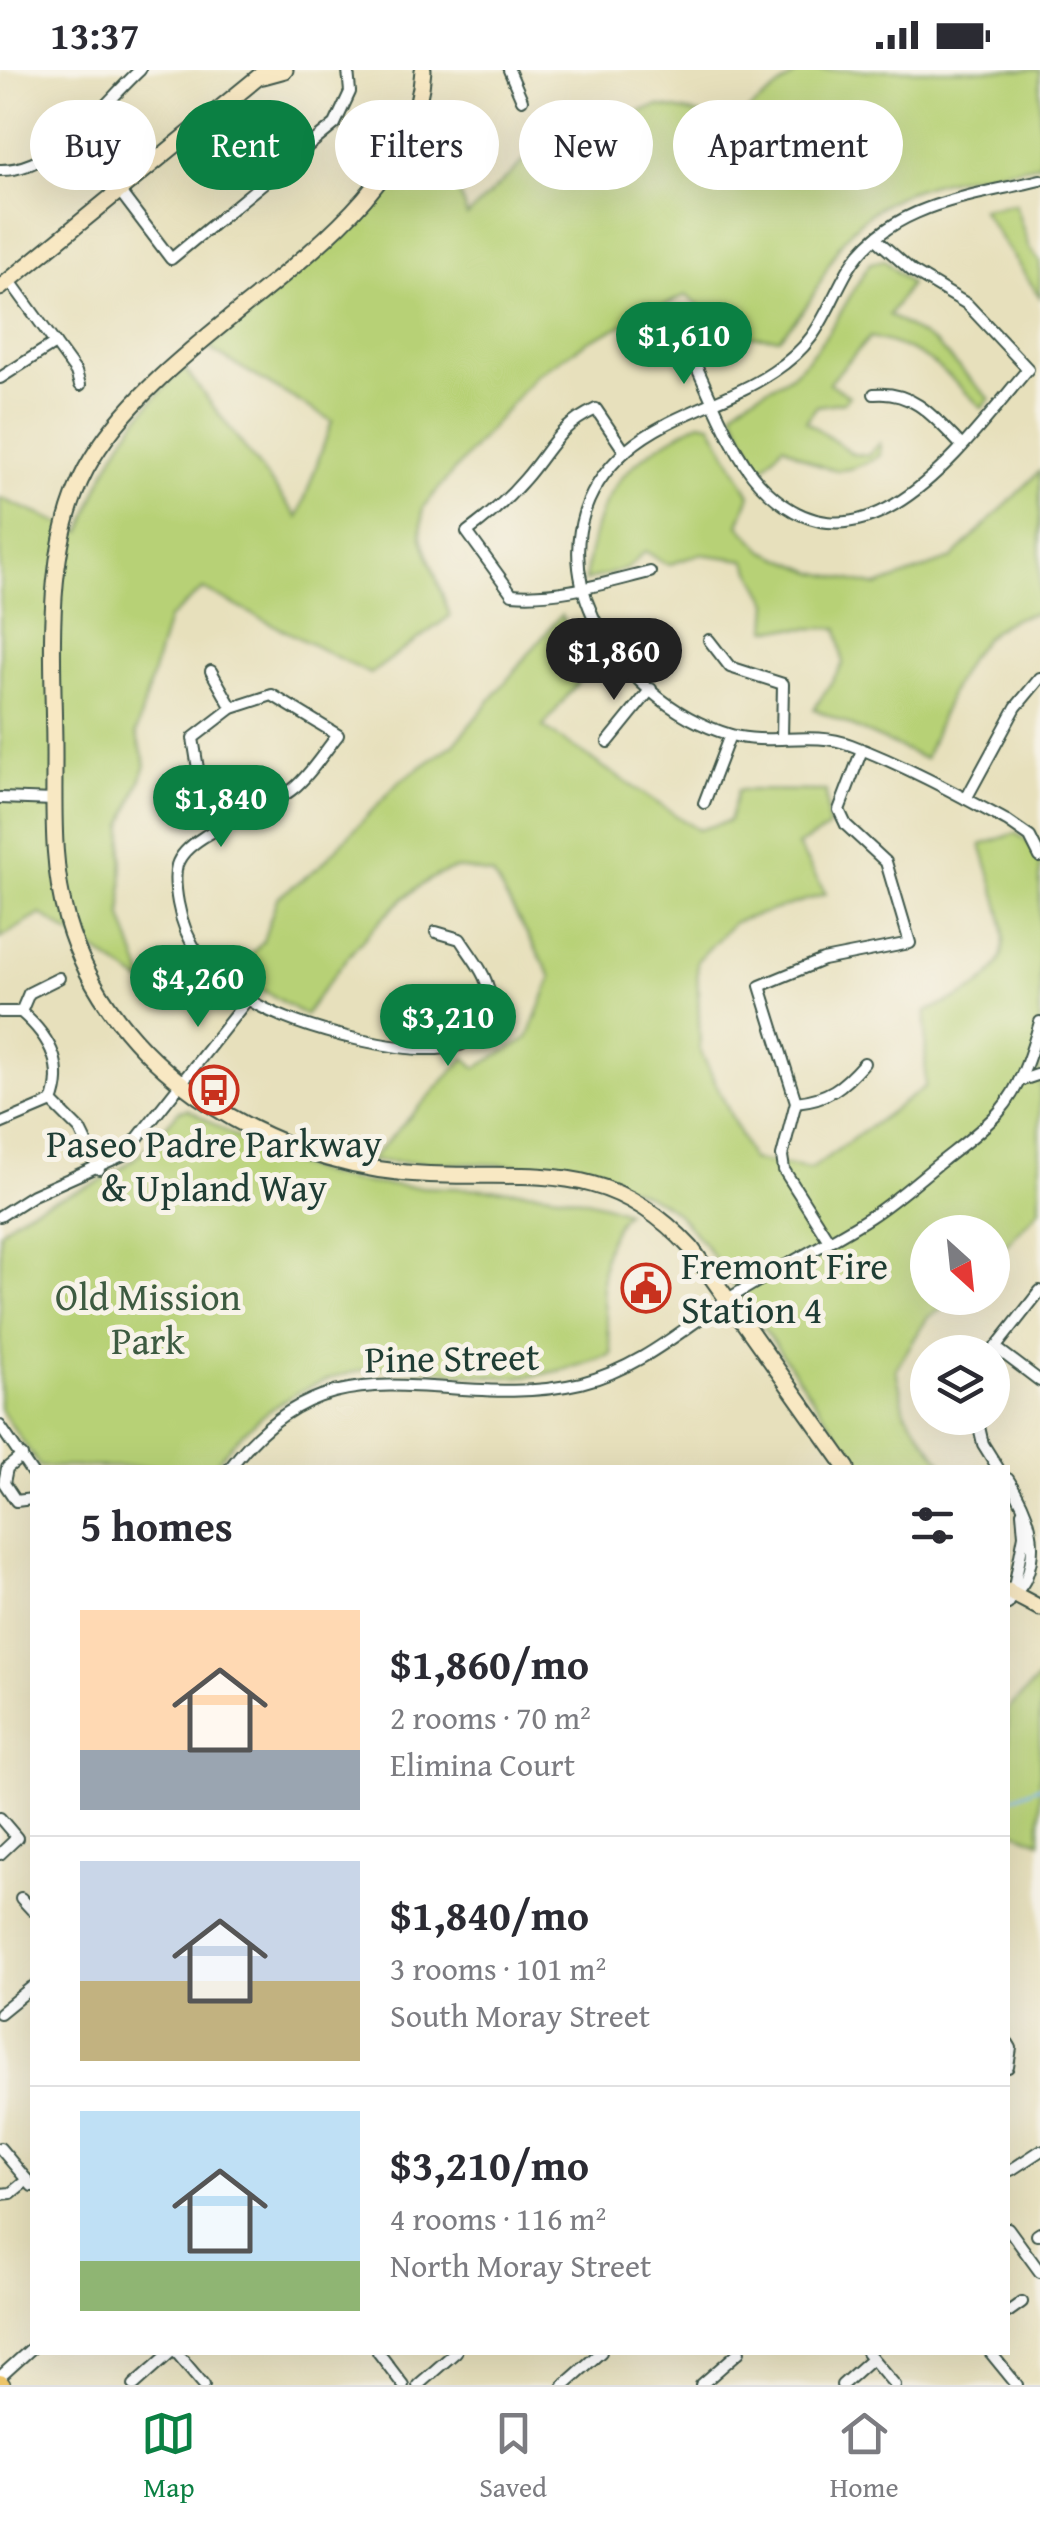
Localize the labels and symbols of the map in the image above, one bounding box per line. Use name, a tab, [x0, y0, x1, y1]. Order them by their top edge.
pin: $1,610	[603, 302, 765, 387]
pin: $1,860	[533, 618, 695, 703]
pin: $1,840	[140, 765, 302, 850]
pin: $4,260	[117, 945, 279, 1030]
pin: $3,210	[367, 984, 529, 1069]
bus stop icon: Paseo Padre Parkway & Upland Way	[188, 1064, 240, 1116]
place label: Paseo Padre Parkway & Upland Way	[46, 1115, 382, 1215]
north arrow	[910, 1215, 1010, 1315]
place label: Fremont Fire Station 4	[681, 1237, 888, 1337]
public building icon: Fremont Fire Station 4	[620, 1262, 672, 1314]
park label: Old Mission Park	[55, 1268, 241, 1368]
street label: Pine Street	[364, 1327, 540, 1387]

